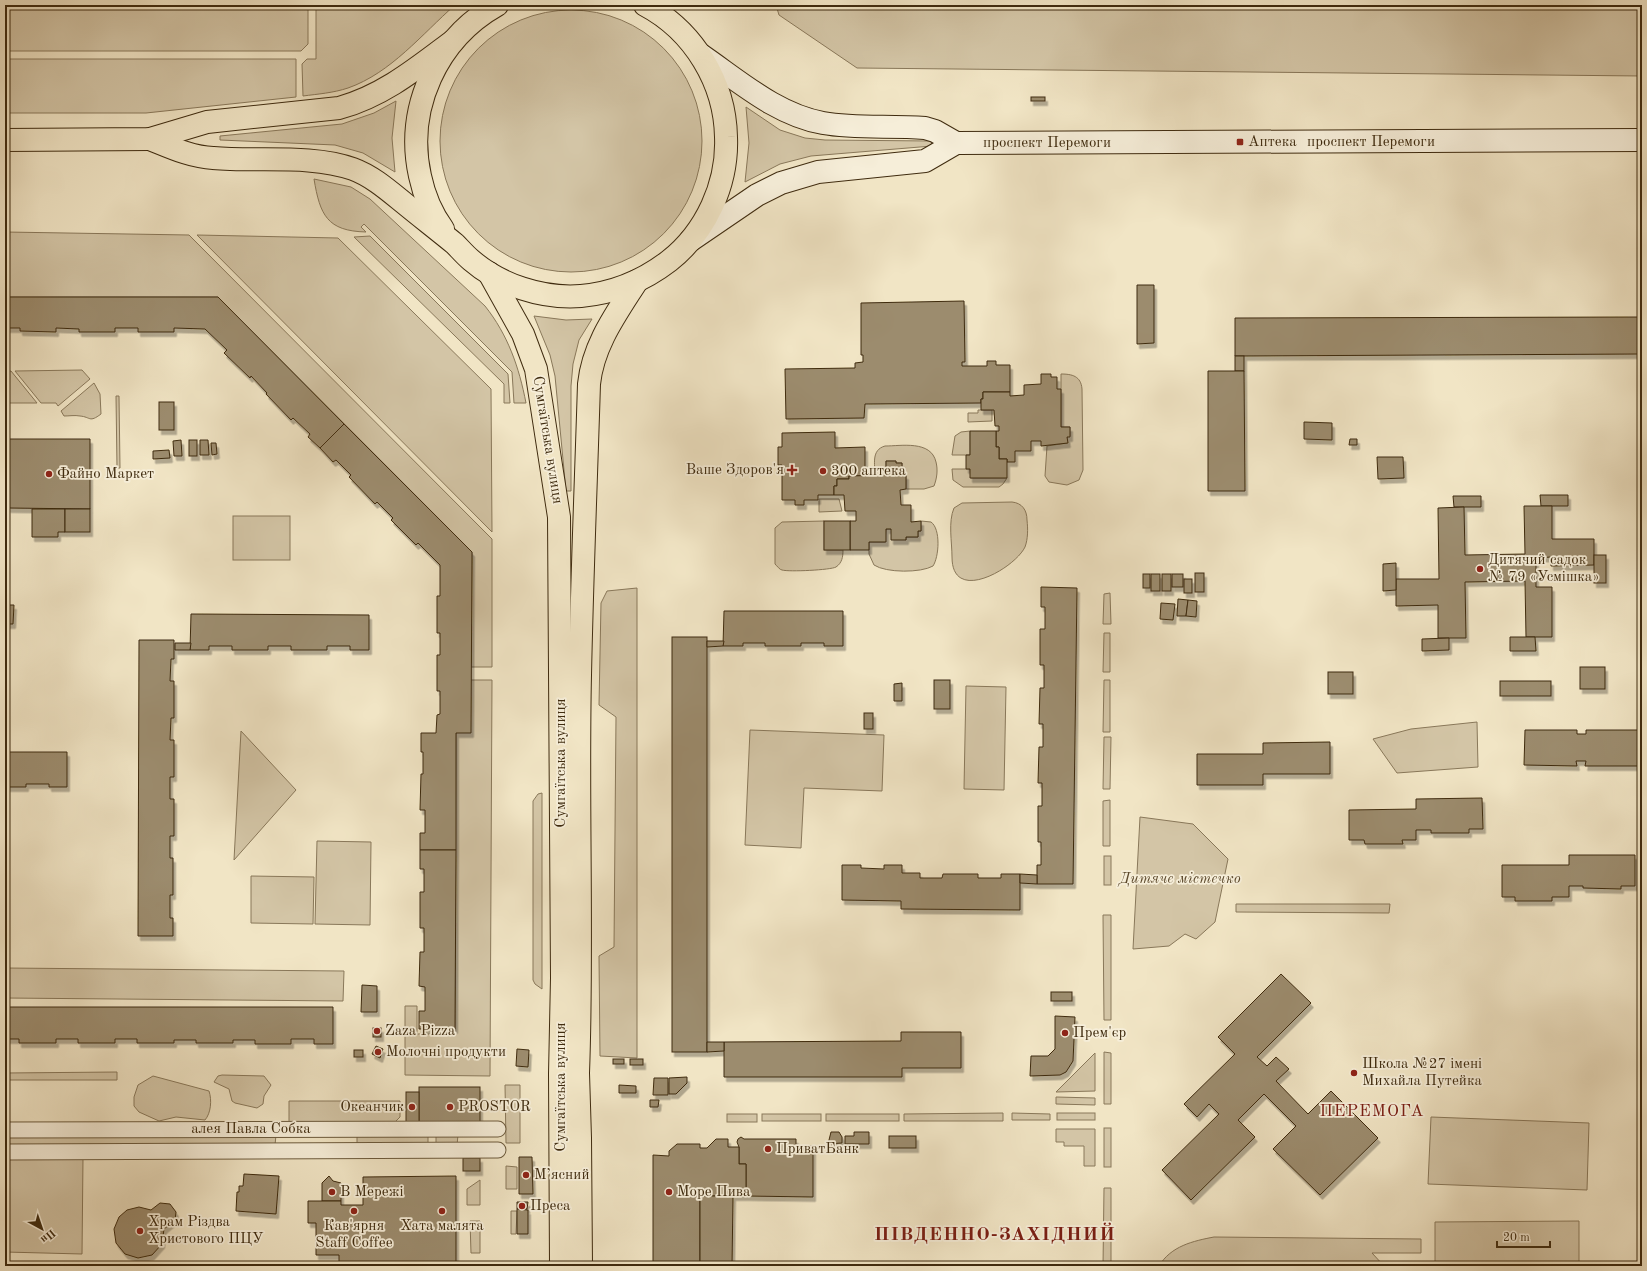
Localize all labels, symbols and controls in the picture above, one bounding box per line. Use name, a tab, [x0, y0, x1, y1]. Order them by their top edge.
place label: Аптека	[1248, 135, 1297, 150]
street label: проспект Перемоги	[1307, 135, 1435, 150]
street label: проспект Перемоги	[983, 136, 1111, 151]
marker: Аптека	[1235, 137, 1245, 147]
street label: Сумгаїтська вулиця	[529, 375, 565, 505]
place label: Ваше Здоров'я	[686, 463, 784, 478]
place label: 300 аптека	[831, 464, 906, 479]
marker: Ваше Здоров'я	[787, 465, 797, 475]
marker: 300 аптека	[818, 466, 828, 476]
place label: Файно Маркет	[57, 467, 154, 482]
marker: Файно Маркет	[44, 469, 54, 479]
place label: Дитячий садок № 79 «Усмішка»	[1488, 553, 1599, 585]
marker: Дитячий садок № 79 «Усмішка»	[1475, 564, 1485, 574]
street label: Сумгаїтська вулиця	[554, 698, 569, 828]
park label: Дитяче містечко	[1117, 872, 1241, 887]
street label: Сумгаїтська вулиця	[554, 1022, 569, 1152]
place label: Zaza Pizza	[385, 1024, 456, 1039]
marker: Zaza Pizza	[372, 1026, 382, 1036]
place label: Прем'єр	[1073, 1026, 1126, 1041]
marker: Прем'єр	[1060, 1028, 1070, 1038]
place label: Молочні продукти	[386, 1045, 506, 1060]
marker: Молочні продукти	[373, 1047, 383, 1057]
place label: Школа №27 імені Михайла Путейка	[1362, 1057, 1482, 1089]
marker: Школа №27 імені Михайла Путейка	[1349, 1068, 1359, 1078]
place label: Океанчик	[340, 1100, 404, 1115]
place label: PROSTOR	[458, 1100, 531, 1115]
marker: Океанчик	[407, 1102, 417, 1112]
marker: PROSTOR	[445, 1102, 455, 1112]
district label: ПЕРЕМОГА	[1319, 1103, 1425, 1120]
street label: алея Павла Собка	[191, 1122, 311, 1137]
place label: ПриватБанк	[776, 1142, 860, 1157]
marker: ПриватБанк	[763, 1144, 773, 1154]
place label: М’ясний	[534, 1168, 589, 1183]
marker: М’ясний	[521, 1170, 531, 1180]
place label: В Мережі	[340, 1185, 404, 1200]
place label: Море Пива	[677, 1185, 751, 1200]
marker: В Мережі	[327, 1187, 337, 1197]
marker: Море Пива	[664, 1187, 674, 1197]
place label: Преса	[530, 1199, 571, 1214]
marker: Преса	[517, 1201, 527, 1211]
marker: Кав'ярня Staff Coffee	[349, 1206, 359, 1216]
marker: Хата малята	[437, 1206, 447, 1216]
north arrow	[22, 1209, 62, 1249]
place label: Храм Різдва Христового ПЦУ	[148, 1215, 264, 1247]
place label: Кав'ярня Staff Coffee	[315, 1219, 393, 1251]
place label: Хата малята	[400, 1219, 484, 1234]
district label: ПІВДЕННО-ЗАХІДНИЙ	[874, 1222, 1116, 1245]
scale bar	[1497, 1223, 1550, 1249]
text: Пн	[38, 1226, 57, 1245]
marker: Храм Різдва Христового ПЦУ	[135, 1226, 145, 1236]
text: 20 m	[1503, 1232, 1530, 1244]

